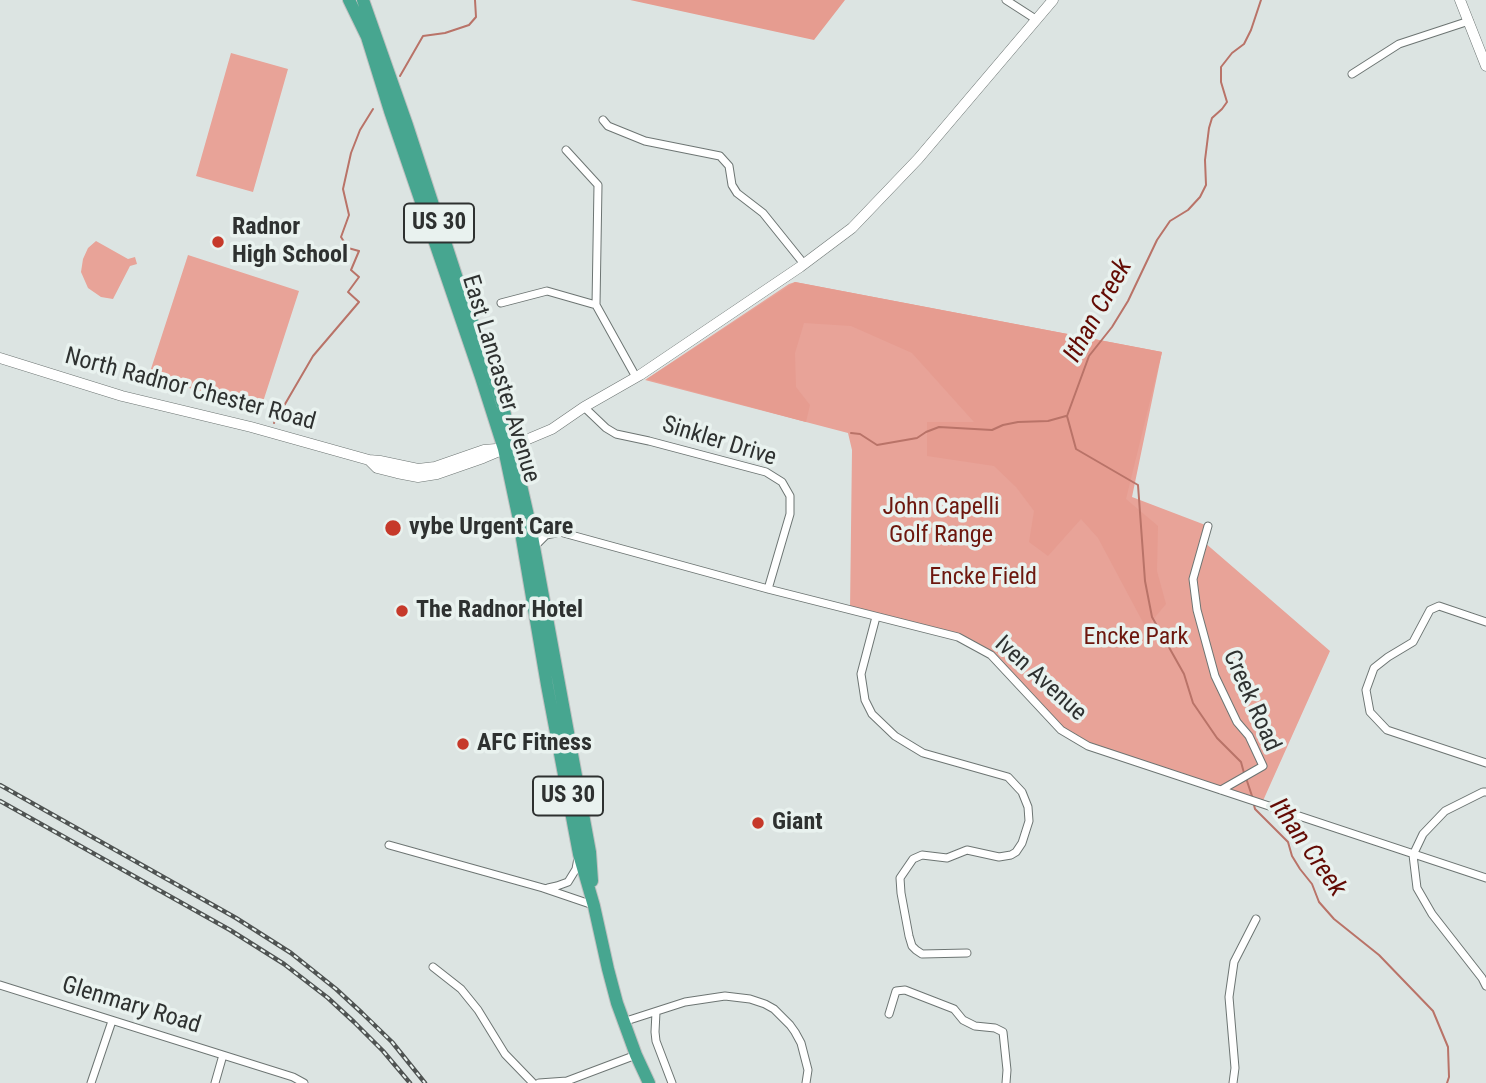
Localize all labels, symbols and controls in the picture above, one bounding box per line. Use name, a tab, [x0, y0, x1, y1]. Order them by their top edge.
road number: US 30	[404, 204, 474, 243]
place label: Radnor High School	[232, 214, 348, 270]
marker: Radnor High School	[210, 234, 226, 250]
water label: Ithan Creek	[1058, 254, 1140, 368]
street label: East Lancaster Avenue	[455, 272, 545, 486]
street label: North Radnor Chester Road	[61, 343, 319, 437]
street label: Sinkler Drive	[658, 411, 780, 473]
park label: John Capelli Golf Range	[882, 494, 1000, 550]
place label: vybe Urgent Care	[409, 514, 573, 542]
marker: vybe Urgent Care	[383, 518, 403, 538]
park label: Encke Field	[929, 564, 1037, 592]
place label: The Radnor Hotel	[416, 597, 583, 625]
marker: The Radnor Hotel	[394, 603, 410, 619]
park label: Encke Park	[1084, 624, 1188, 652]
street label: Iven Avenue	[988, 630, 1092, 728]
street label: Creek Road	[1216, 646, 1286, 756]
place label: AFC Fitness	[477, 730, 592, 758]
marker: AFC Fitness	[455, 736, 471, 752]
road number: US 30	[533, 776, 603, 816]
water label: Ithan Creek	[1262, 793, 1352, 903]
place label: Giant	[772, 809, 823, 837]
marker: Giant	[750, 815, 766, 831]
street label: Glenmary Road	[58, 971, 204, 1041]

